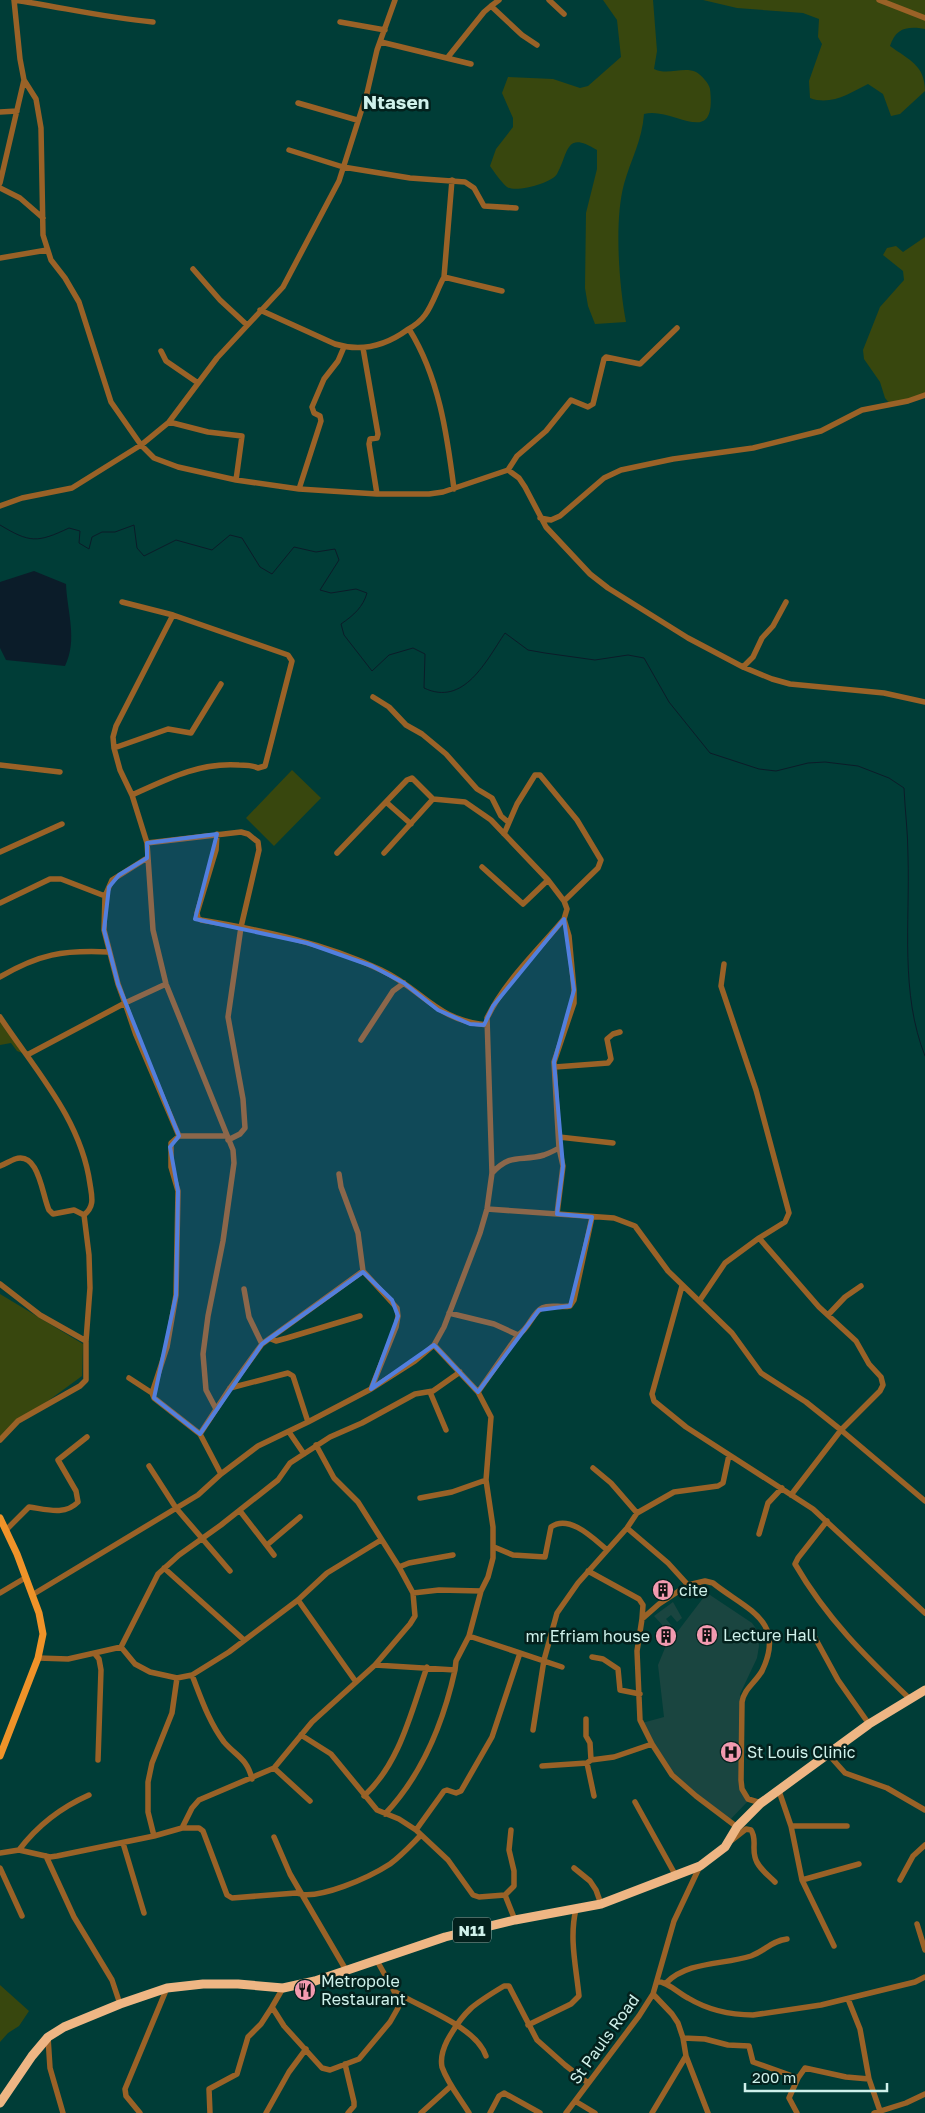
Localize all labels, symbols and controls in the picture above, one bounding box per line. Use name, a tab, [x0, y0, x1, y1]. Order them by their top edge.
district label: Ntasen	[363, 90, 429, 113]
building icon: cite	[651, 1578, 675, 1602]
place label: cite	[679, 1580, 708, 1600]
building icon: Lecture Hall	[695, 1623, 719, 1647]
building icon: mr Efriam house	[654, 1624, 678, 1648]
place label: Lecture Hall	[723, 1625, 817, 1645]
place label: mr Efriam house	[525, 1626, 650, 1646]
hospital icon: St Louis Clinic	[719, 1740, 743, 1764]
place label: St Louis Clinic	[747, 1742, 856, 1762]
road number: N11	[453, 1918, 491, 1942]
place label: Metropole Restaurant	[321, 1971, 406, 2009]
restaurant icon: Metropole Restaurant	[293, 1978, 317, 2002]
street label: St Pauls Road	[565, 1990, 643, 2088]
scale bar	[745, 2060, 888, 2092]
text: 200 m	[752, 2068, 796, 2086]

